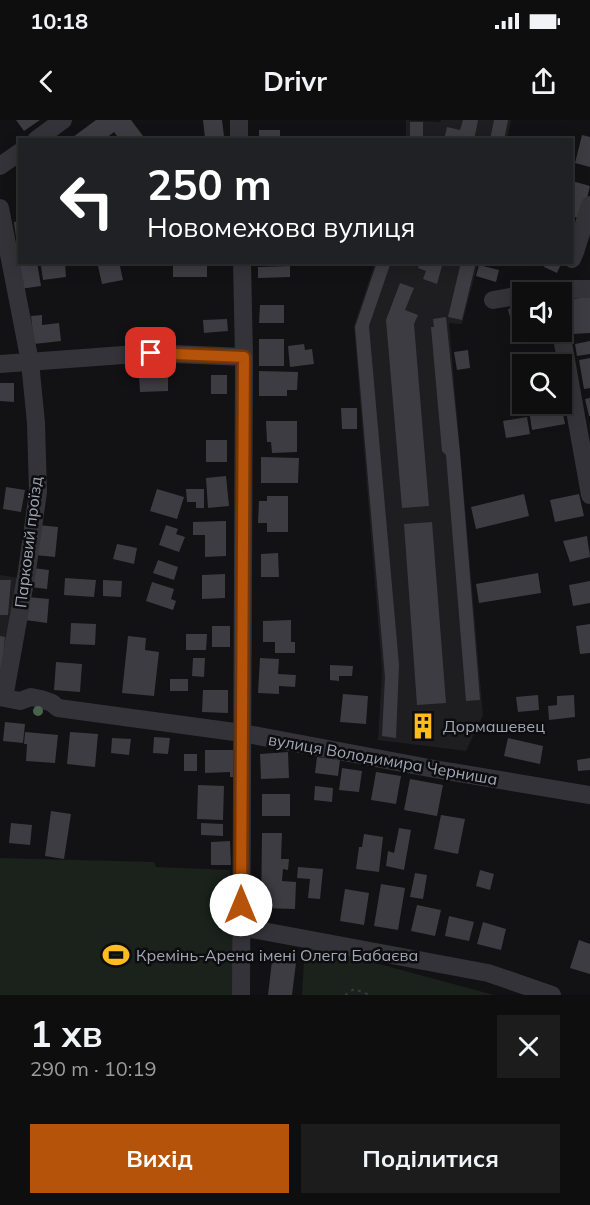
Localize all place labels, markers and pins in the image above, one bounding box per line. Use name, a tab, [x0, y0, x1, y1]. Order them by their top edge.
pin	[125, 327, 176, 378]
building icon: Дормашевец	[408, 711, 438, 741]
place label: Дормашевец	[443, 716, 545, 736]
sports icon: Кремінь-Арена імені Олега Бабаєва	[101, 940, 131, 970]
place label: Кремінь-Арена імені Олега Бабаєва	[136, 945, 418, 965]

